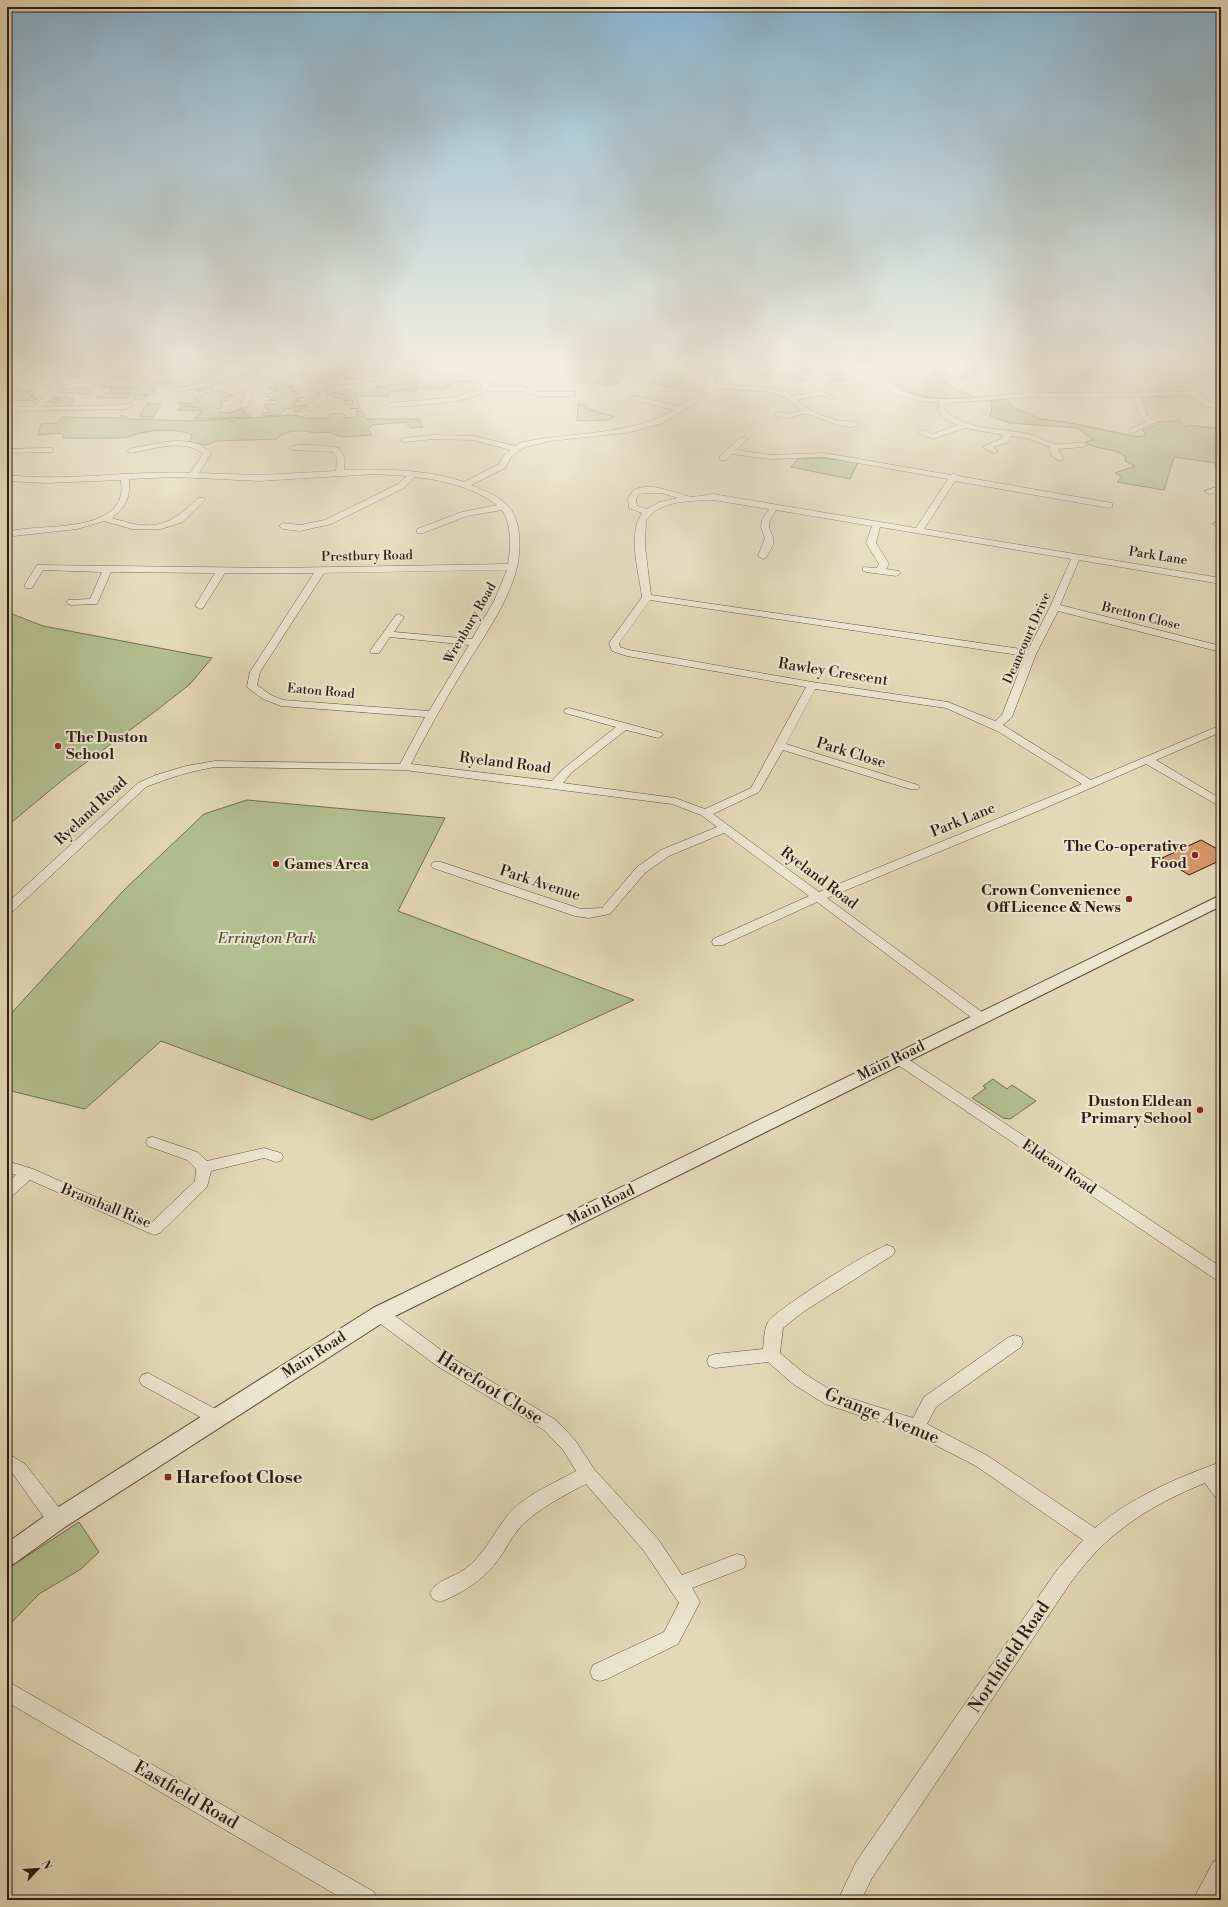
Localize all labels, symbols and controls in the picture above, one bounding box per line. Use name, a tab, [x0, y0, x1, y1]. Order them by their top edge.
street label: Park Lane	[1128, 543, 1189, 569]
street label: Prestbury Road	[321, 547, 414, 565]
street label: Wrenbury Road	[440, 579, 500, 667]
street label: Deancourt Drive	[1000, 589, 1055, 686]
street label: Bretton Close	[1099, 598, 1182, 634]
street label: Rawley Crescent	[777, 654, 890, 690]
street label: Eaton Road	[286, 680, 356, 702]
place label: The Duston School	[66, 728, 148, 764]
street label: Park Close	[814, 733, 888, 773]
marker: The Duston School	[53, 741, 63, 751]
street label: Ryeland Road	[458, 748, 552, 778]
street label: Ryeland Road	[51, 772, 132, 849]
street label: Park Lane	[928, 798, 998, 842]
place label: The Co-operative Food	[1064, 837, 1188, 873]
street label: Ryeland Road	[776, 843, 862, 914]
marker: The Co-operative Food	[1190, 850, 1200, 860]
place label: Games Area	[284, 855, 370, 874]
marker: Games Area	[271, 859, 281, 869]
street label: Park Avenue	[497, 861, 583, 905]
place label: Crown Convenience Off Licence & News	[981, 881, 1121, 917]
marker: Crown Convenience Off Licence & News	[1124, 894, 1134, 904]
park label: Errington Park	[217, 929, 317, 948]
street label: Main Road	[854, 1036, 928, 1085]
place label: Duston Eldean Primary School	[1081, 1092, 1193, 1128]
marker: Duston Eldean Primary School	[1195, 1105, 1205, 1115]
street label: Eldean Road	[1018, 1135, 1100, 1199]
street label: Bramhall Rise	[57, 1179, 154, 1233]
street label: Main Road	[564, 1180, 638, 1229]
street label: Main Road	[278, 1327, 350, 1383]
street label: Harefoot Close	[432, 1346, 548, 1430]
street label: Grange Avenue	[821, 1382, 943, 1450]
place label: Harefoot Close	[176, 1466, 303, 1489]
marker: Harefoot Close	[163, 1472, 173, 1482]
street label: Northfield Road	[963, 1596, 1055, 1717]
street label: Eastfield Road	[130, 1756, 243, 1835]
north arrow	[18, 1849, 58, 1889]
text: N	[38, 1858, 54, 1872]

